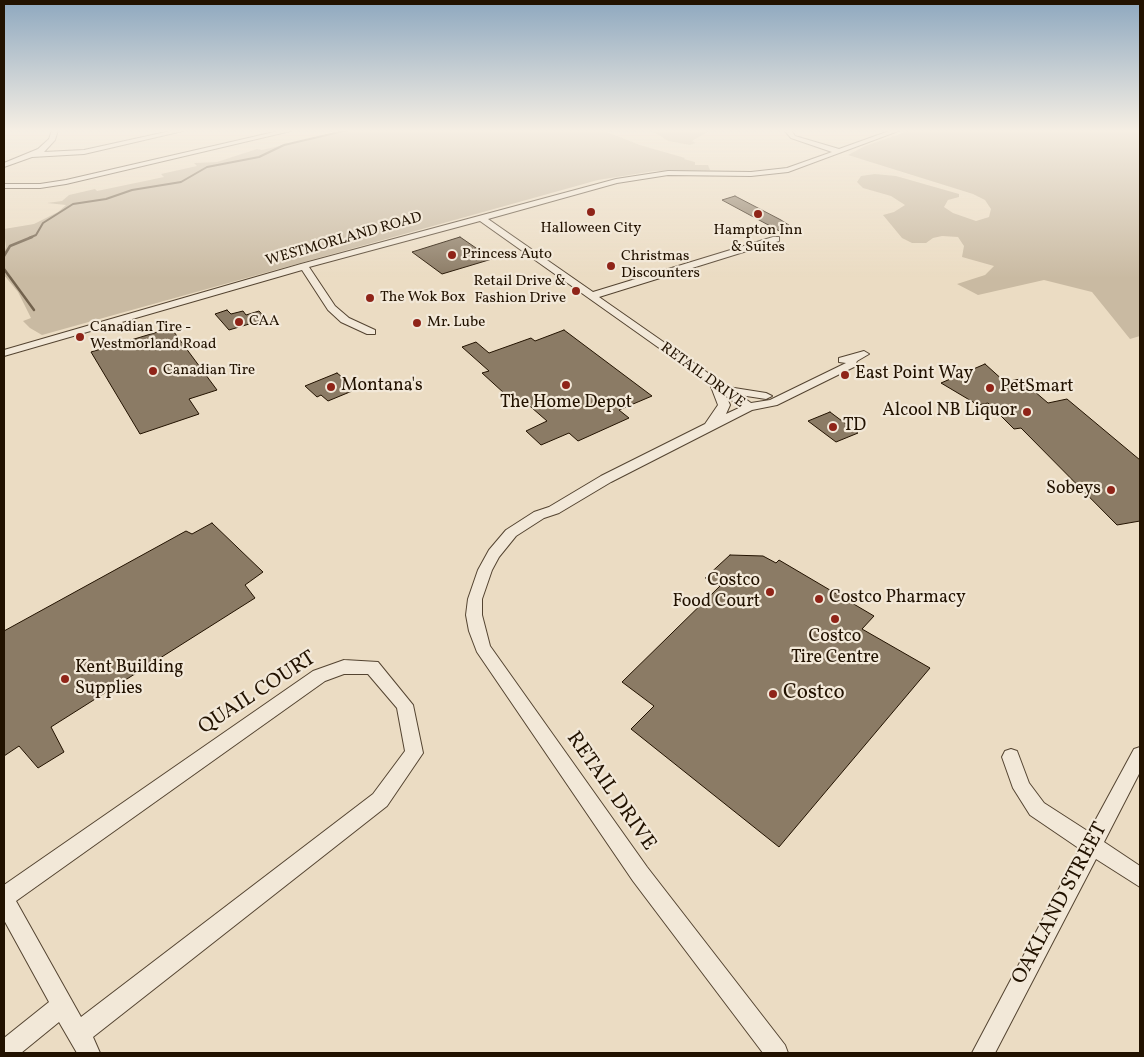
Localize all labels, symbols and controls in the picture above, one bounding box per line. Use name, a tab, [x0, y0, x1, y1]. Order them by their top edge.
marker: Halloween City	[585, 206, 597, 218]
marker: Hampton Inn & Suites	[752, 208, 764, 220]
street label: WESTMORLAND ROAD	[264, 209, 424, 271]
place label: Halloween City	[541, 220, 641, 238]
place label: Hampton Inn & Suites	[714, 222, 802, 257]
place label: Princess Auto	[462, 246, 552, 264]
place label: Christmas Discounters	[621, 248, 700, 283]
marker: Princess Auto	[446, 249, 458, 261]
marker: Christmas Discounters	[605, 260, 617, 272]
place label: Retail Drive & Fashion Drive	[473, 273, 566, 308]
marker: Retail Drive & Fashion Drive	[570, 285, 582, 297]
place label: The Wok Box	[380, 289, 465, 307]
marker: The Wok Box	[364, 292, 376, 304]
place label: CAA	[249, 313, 280, 331]
place label: Mr. Lube	[427, 314, 485, 332]
marker: CAA	[233, 316, 245, 328]
marker: Mr. Lube	[411, 317, 423, 329]
place label: Canadian Tire - Westmorland Road	[90, 319, 216, 354]
marker: Canadian Tire - Westmorland Road	[74, 331, 86, 343]
street label: RETAIL DRIVE	[656, 339, 748, 413]
place label: Canadian Tire	[163, 362, 255, 380]
place label: East Point Way	[855, 364, 973, 386]
marker: Canadian Tire	[147, 365, 159, 377]
marker: East Point Way	[839, 369, 851, 381]
place label: Montana's	[341, 376, 423, 398]
place label: PetSmart	[1000, 377, 1074, 399]
marker: The Home Depot	[560, 379, 572, 391]
marker: Montana's	[325, 381, 337, 393]
marker: PetSmart	[984, 382, 996, 394]
place label: The Home Depot	[500, 393, 632, 415]
place label: Alcool NB Liquor	[882, 401, 1017, 423]
marker: Alcool NB Liquor	[1021, 406, 1033, 418]
place label: TD	[843, 416, 866, 438]
marker: TD	[827, 421, 839, 433]
place label: Sobeys	[1046, 479, 1101, 501]
marker: Sobeys	[1105, 484, 1117, 496]
place label: Costco Food Court	[673, 571, 760, 614]
marker: Costco Food Court	[764, 586, 776, 598]
place label: Costco Pharmacy	[829, 588, 966, 610]
marker: Costco Pharmacy	[813, 593, 825, 605]
marker: Costco Tire Centre	[829, 613, 841, 625]
place label: Costco Tire Centre	[791, 627, 879, 670]
street label: QUAIL COURT	[195, 647, 321, 741]
place label: Kent Building Supplies	[75, 658, 183, 701]
marker: Kent Building Supplies	[59, 673, 71, 685]
place label: Costco	[783, 681, 845, 707]
marker: Costco	[767, 688, 779, 700]
street label: RETAIL DRIVE	[560, 728, 660, 856]
street label: OAKLAND STREET	[1008, 819, 1114, 989]

